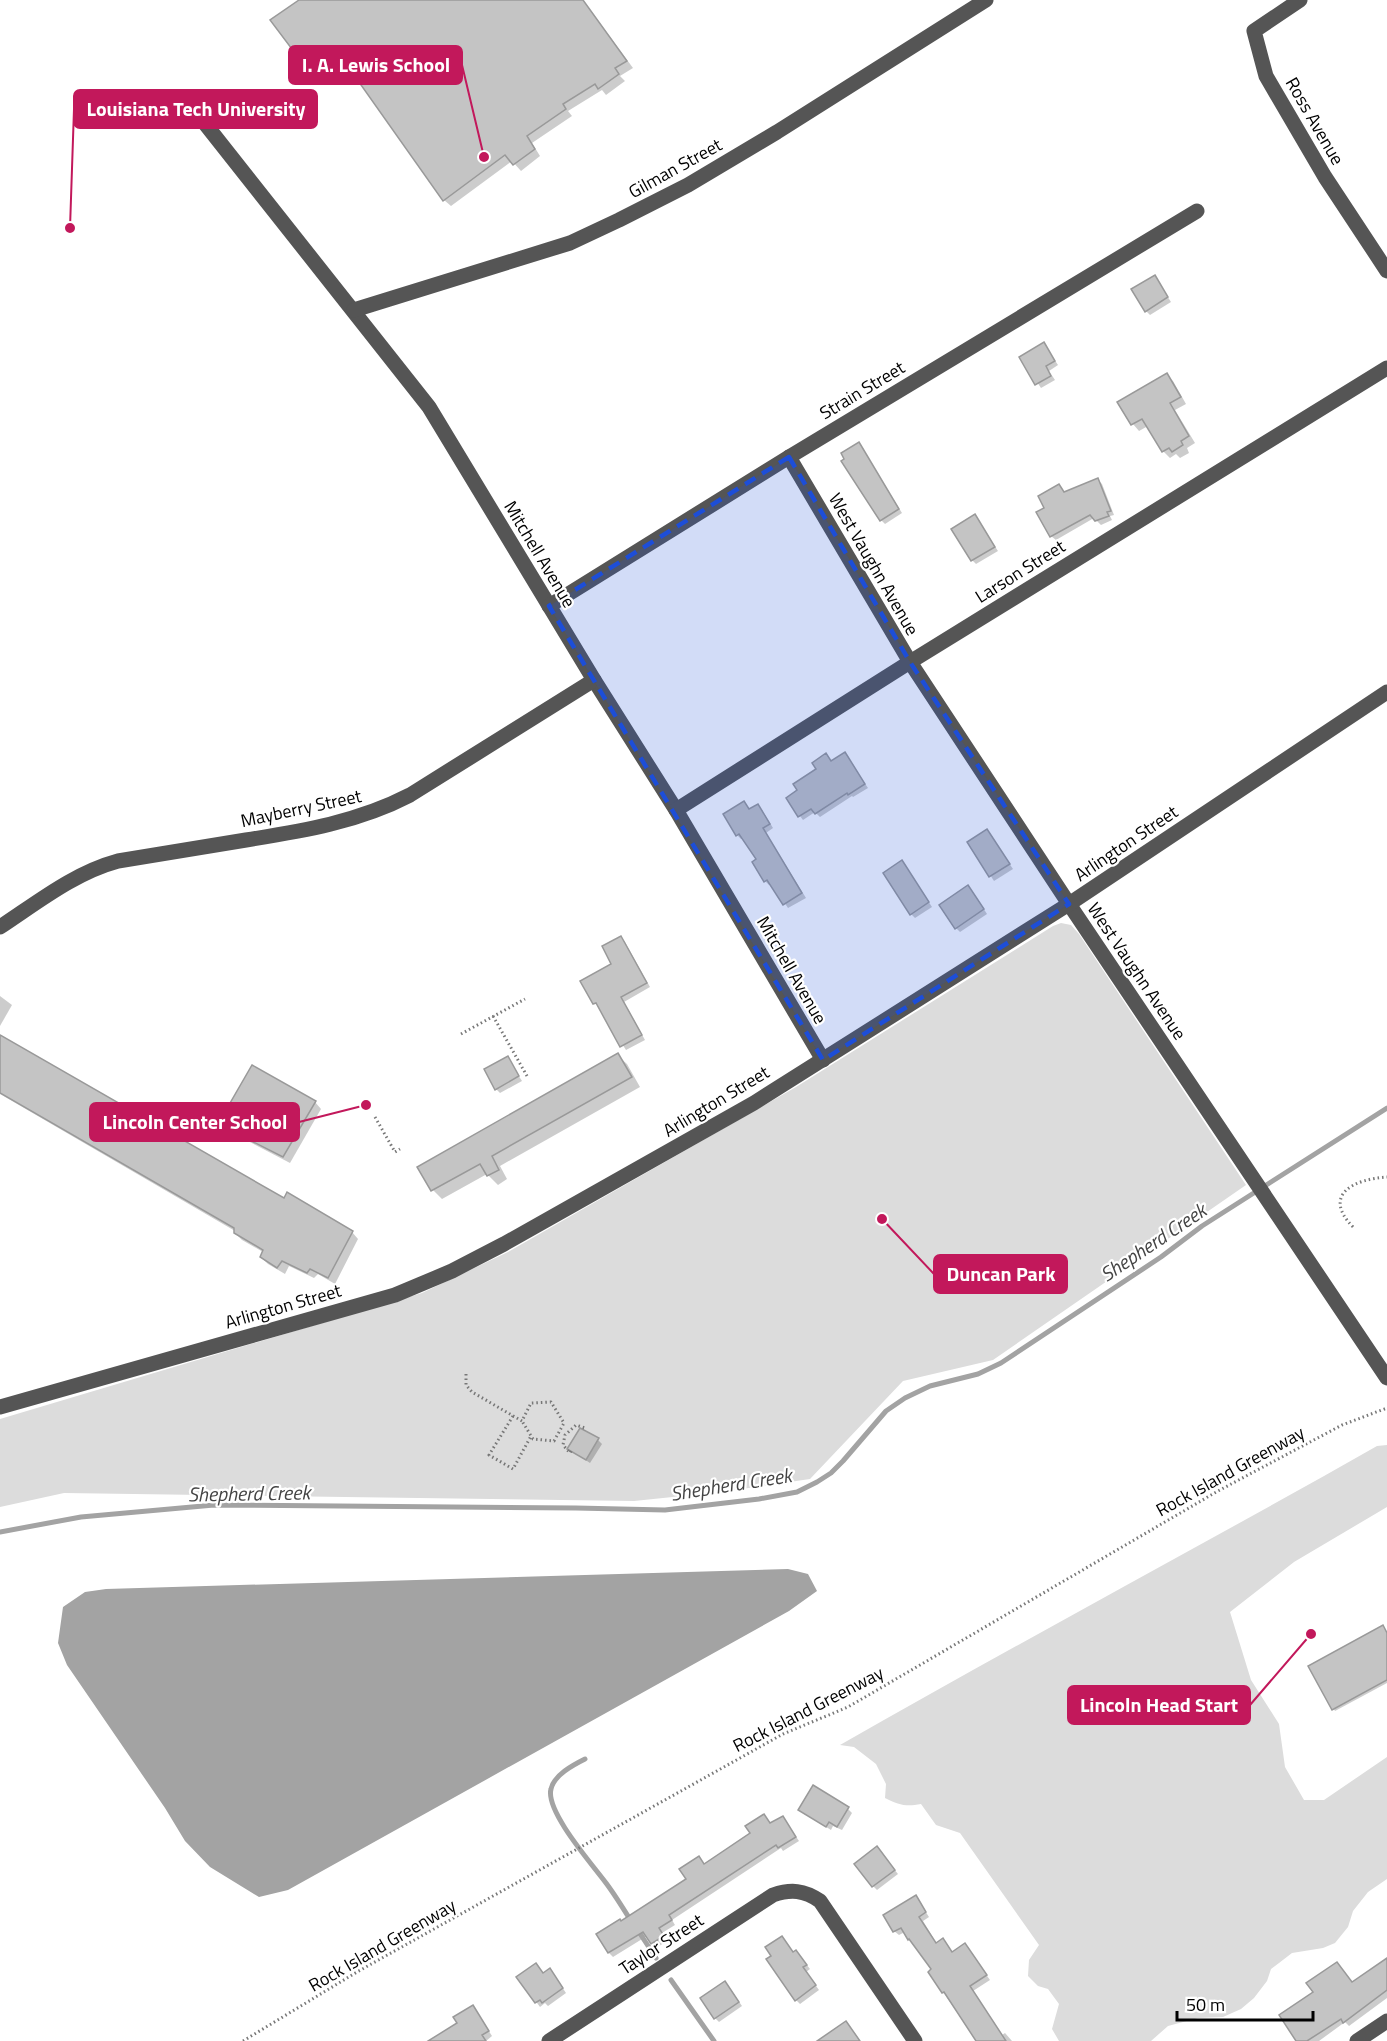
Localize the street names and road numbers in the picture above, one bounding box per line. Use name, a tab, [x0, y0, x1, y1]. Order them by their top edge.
street label: Ross Avenue	[1279, 72, 1351, 170]
street label: Gilman Street	[623, 131, 727, 205]
street label: Strain Street	[814, 354, 910, 426]
street label: West Vaughn Avenue	[822, 488, 926, 640]
street label: Mitchell Avenue	[497, 495, 583, 613]
street label: Larson Street	[970, 532, 1071, 609]
street label: Mayberry Street	[238, 782, 365, 834]
street label: Arlington Street	[1069, 798, 1184, 888]
street label: West Vaughn Avenue	[1081, 897, 1193, 1045]
street label: Mitchell Avenue	[750, 911, 834, 1029]
street label: Arlington Street	[658, 1058, 775, 1143]
street label: Arlington Street	[222, 1276, 345, 1335]
street label: Rock Island Greenway	[1151, 1419, 1309, 1523]
street label: Rock Island Greenway	[728, 1659, 888, 1759]
street label: Rock Island Greenway	[303, 1892, 461, 1998]
street label: Taylor Street	[613, 1906, 709, 1981]

